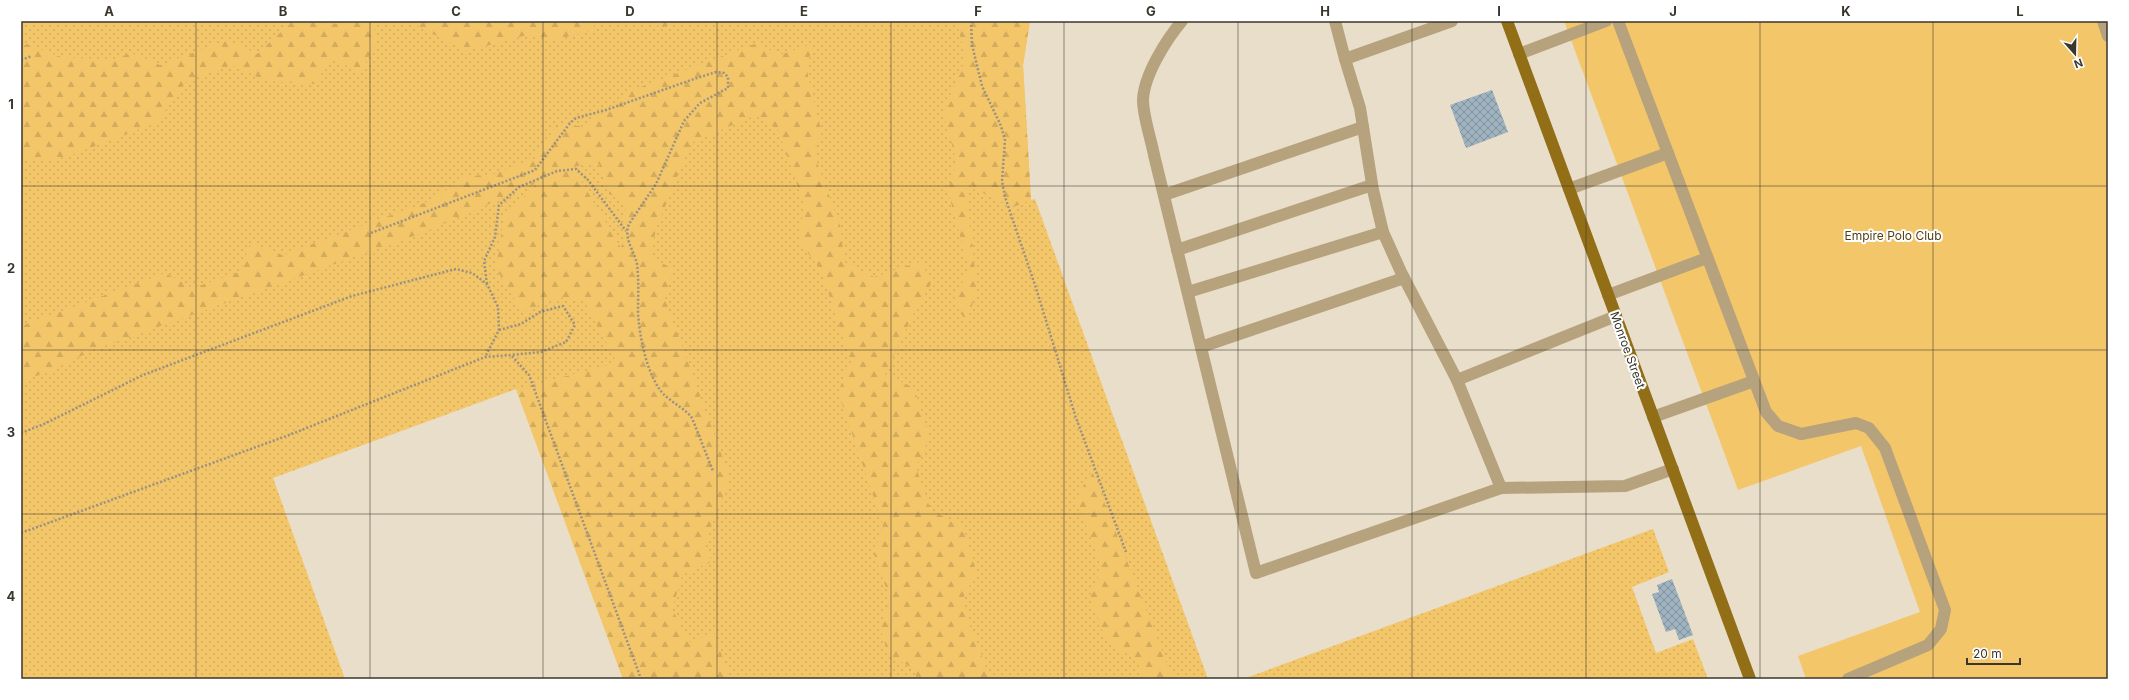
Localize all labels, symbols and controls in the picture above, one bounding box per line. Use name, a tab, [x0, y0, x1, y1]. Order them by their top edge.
text: A	[104, 3, 114, 19]
text: B	[279, 3, 288, 19]
text: C	[451, 3, 461, 19]
text: D	[625, 3, 635, 19]
text: E	[800, 3, 808, 19]
text: F	[974, 3, 982, 19]
text: G	[1146, 3, 1156, 19]
text: H	[1320, 3, 1330, 19]
text: I	[1497, 3, 1501, 19]
text: J	[1669, 3, 1677, 19]
text: K	[1841, 3, 1851, 19]
text: L	[2016, 3, 2024, 19]
north arrow	[2055, 34, 2095, 74]
text: N	[2072, 55, 2085, 71]
text: 1	[8, 96, 14, 112]
park label: Empire Polo Club	[1844, 228, 1942, 243]
text: 2	[7, 260, 15, 276]
street label: Monroe Street	[1607, 309, 1649, 391]
text: 3	[7, 424, 15, 440]
text: 4	[7, 588, 16, 604]
scale bar	[1967, 640, 2020, 666]
text: 20 m	[1973, 646, 2002, 661]

